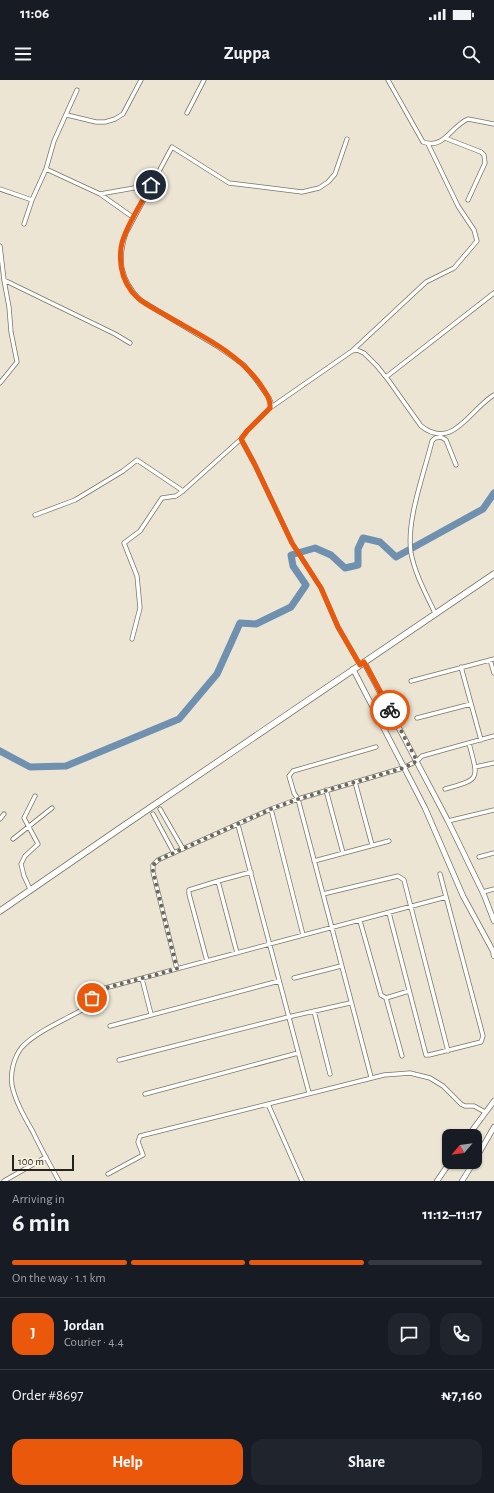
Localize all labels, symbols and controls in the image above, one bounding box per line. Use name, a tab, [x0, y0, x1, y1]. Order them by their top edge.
text: 11:06	[20, 6, 49, 21]
icon: menu	[12, 43, 34, 65]
icon: search	[460, 43, 482, 65]
text: Zuppa	[224, 45, 270, 63]
pin	[134, 168, 168, 202]
icon: home	[140, 174, 162, 196]
courier	[370, 690, 410, 730]
icon: bike	[379, 699, 401, 721]
pin	[75, 981, 109, 1015]
icon: bag	[81, 987, 103, 1009]
north arrow	[442, 1129, 482, 1169]
map controls	[442, 1129, 482, 1169]
scale bar	[12, 1153, 74, 1172]
text: 100 m	[18, 1156, 44, 1167]
text: Arriving in	[12, 1193, 65, 1206]
text: 11:12–11:17	[422, 1207, 482, 1222]
text: 6 min	[12, 1210, 70, 1236]
text: On the way · 1.1 km	[12, 1272, 106, 1285]
button: chat	[388, 1313, 430, 1355]
button: phone	[440, 1313, 482, 1355]
text: Jordan	[64, 1318, 104, 1333]
text: J	[30, 1326, 36, 1341]
text: Courier · 4.4	[64, 1336, 124, 1349]
text: Order #8697	[12, 1388, 84, 1403]
text: ₦7,160	[441, 1388, 482, 1403]
button: Help	[12, 1439, 243, 1485]
button: Share	[251, 1439, 482, 1485]

